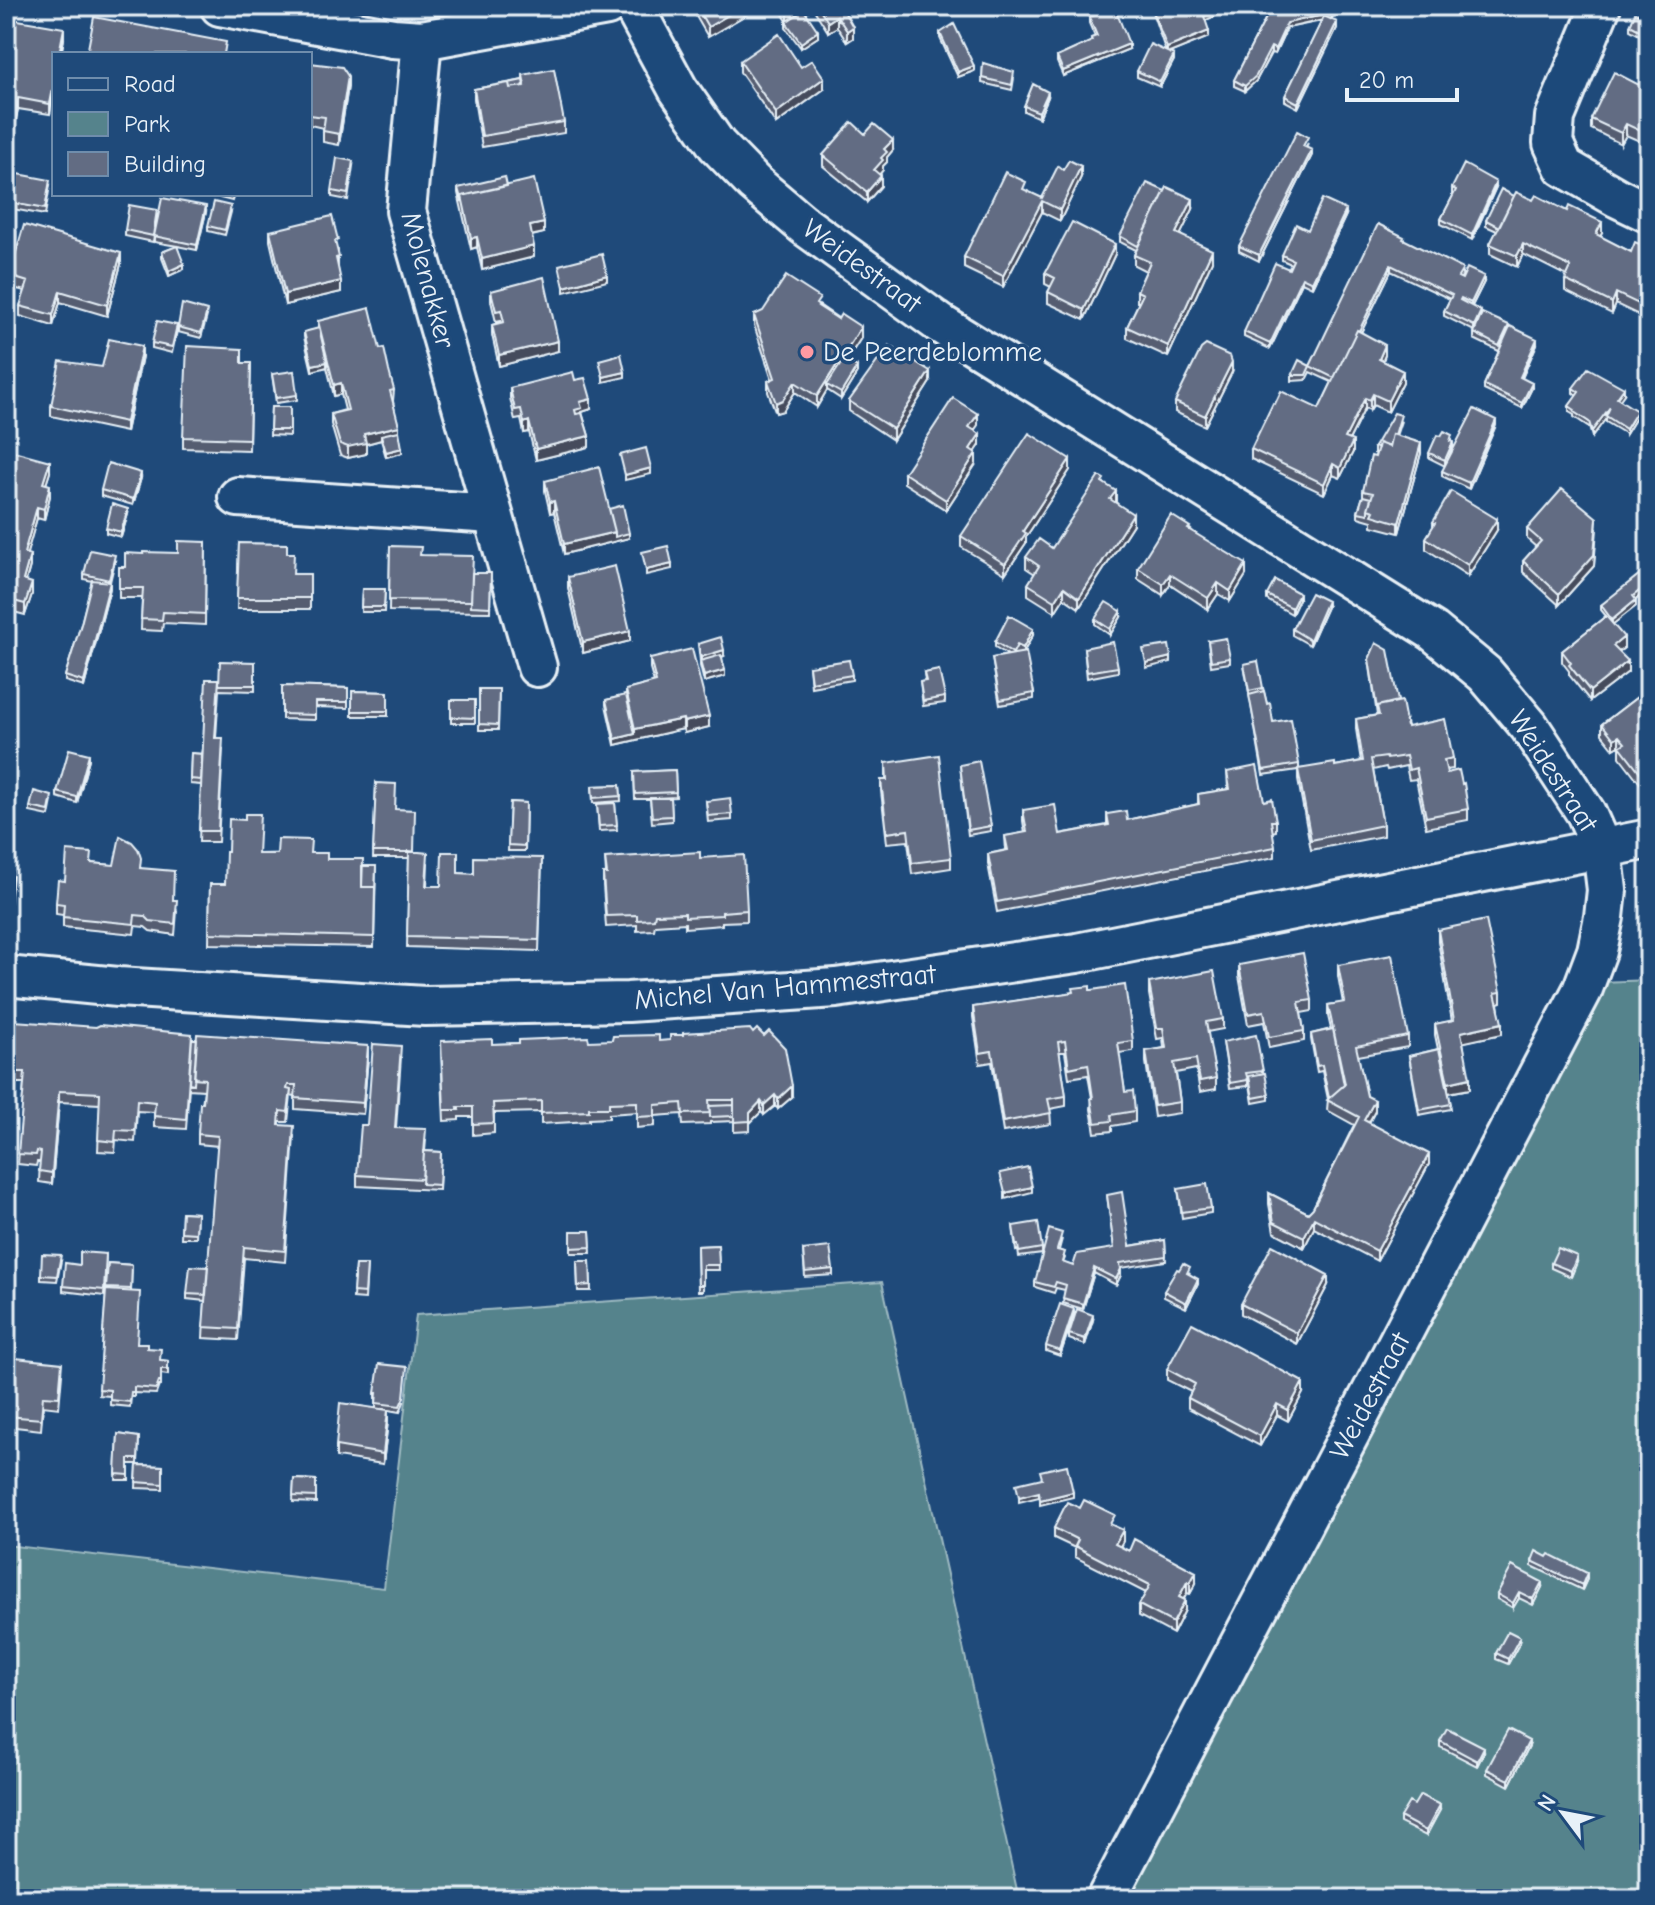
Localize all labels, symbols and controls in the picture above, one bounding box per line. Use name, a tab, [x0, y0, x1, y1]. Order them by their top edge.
legend	[52, 52, 312, 196]
scale bar	[1347, 52, 1457, 102]
text: 20 m	[1359, 66, 1414, 94]
text: Road	[124, 70, 176, 98]
text: Park	[124, 110, 170, 138]
text: Building	[124, 150, 206, 178]
street label: Molenakker	[394, 208, 462, 352]
street label: Weidestraat	[796, 212, 928, 320]
place label: De Peerdeblomme	[823, 336, 1042, 368]
marker: De Peerdeblomme	[798, 343, 816, 361]
street label: Weidestraat	[1502, 704, 1605, 839]
street label: Michel Van Hammestraat	[633, 958, 938, 1016]
street label: Weidestraat	[1323, 1326, 1417, 1465]
north arrow	[1523, 1773, 1603, 1853]
text: N	[1532, 1790, 1562, 1816]

